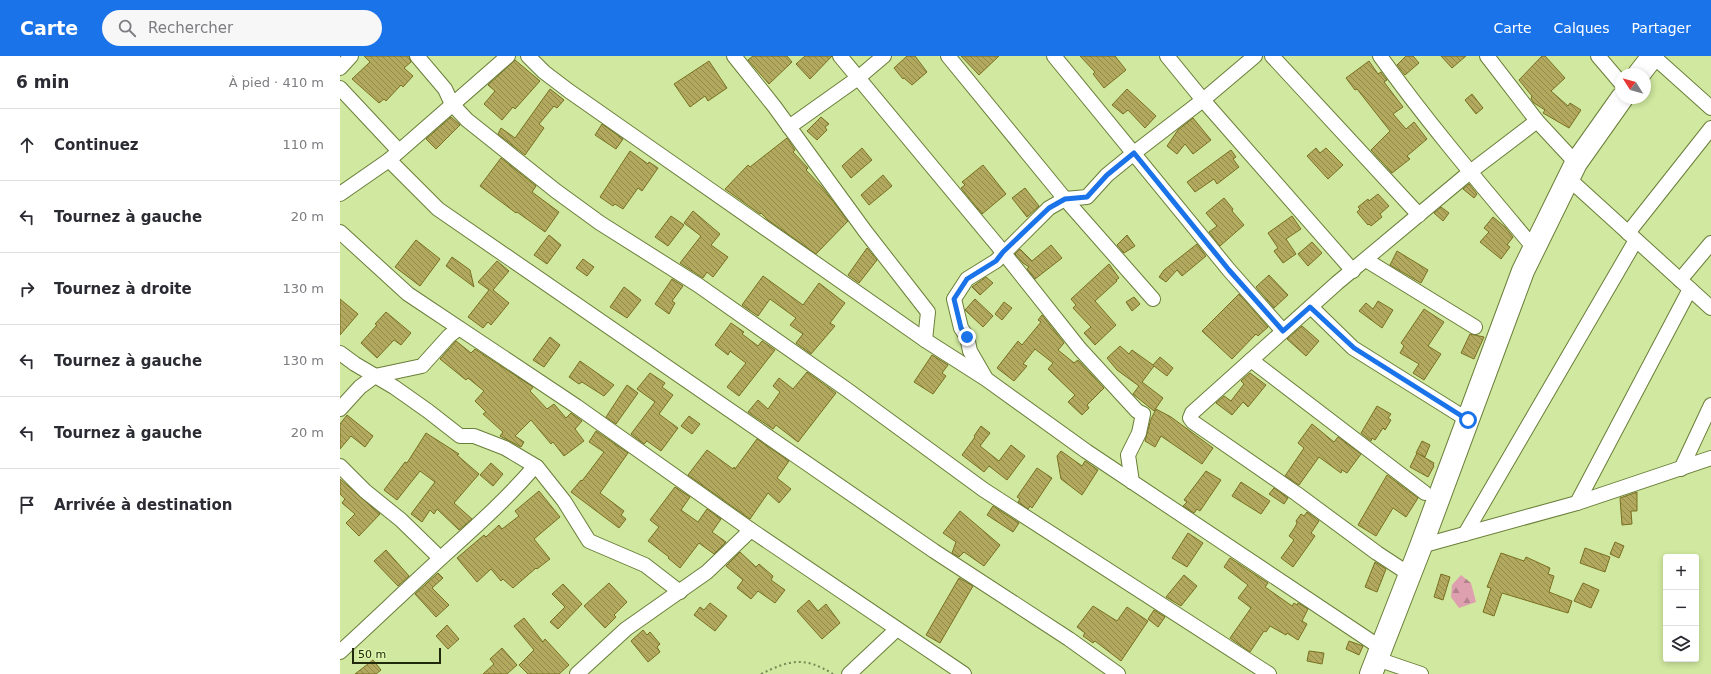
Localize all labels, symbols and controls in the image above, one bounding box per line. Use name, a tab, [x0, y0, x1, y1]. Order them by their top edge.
search box	[102, 10, 382, 46]
text: Carte	[20, 17, 78, 39]
icon: search	[116, 17, 138, 39]
text: Rechercher	[148, 19, 233, 37]
text: Carte	[1493, 20, 1532, 36]
text: Calques	[1554, 20, 1610, 36]
text: Partager	[1632, 20, 1691, 36]
north arrow	[1615, 68, 1651, 104]
text: 6 min	[16, 72, 69, 92]
text: À pied · 410 m	[229, 75, 324, 90]
icon: ahead	[16, 134, 38, 156]
text: Continuez	[54, 136, 139, 154]
text: 110 m	[282, 137, 324, 152]
icon: left	[16, 206, 38, 228]
text: Tournez à gauche	[54, 208, 202, 226]
text: 20 m	[291, 209, 324, 224]
icon: right	[16, 278, 38, 300]
text: Tournez à droite	[54, 280, 192, 298]
text: 130 m	[282, 281, 324, 296]
route end	[958, 328, 976, 346]
icon: left	[16, 350, 38, 372]
text: Tournez à gauche	[54, 352, 202, 370]
text: 130 m	[282, 353, 324, 368]
route start	[1459, 411, 1477, 429]
icon: left	[16, 422, 38, 444]
text: Tournez à gauche	[54, 424, 202, 442]
text: 20 m	[291, 425, 324, 440]
icon: arrive	[16, 494, 38, 516]
text: Arrivée à destination	[54, 496, 232, 514]
map controls	[1663, 554, 1699, 662]
button: +	[1663, 554, 1699, 590]
button: −	[1663, 590, 1699, 626]
button: layers	[1663, 626, 1699, 662]
scale bar	[352, 646, 441, 665]
text: 50 m	[358, 648, 386, 661]

